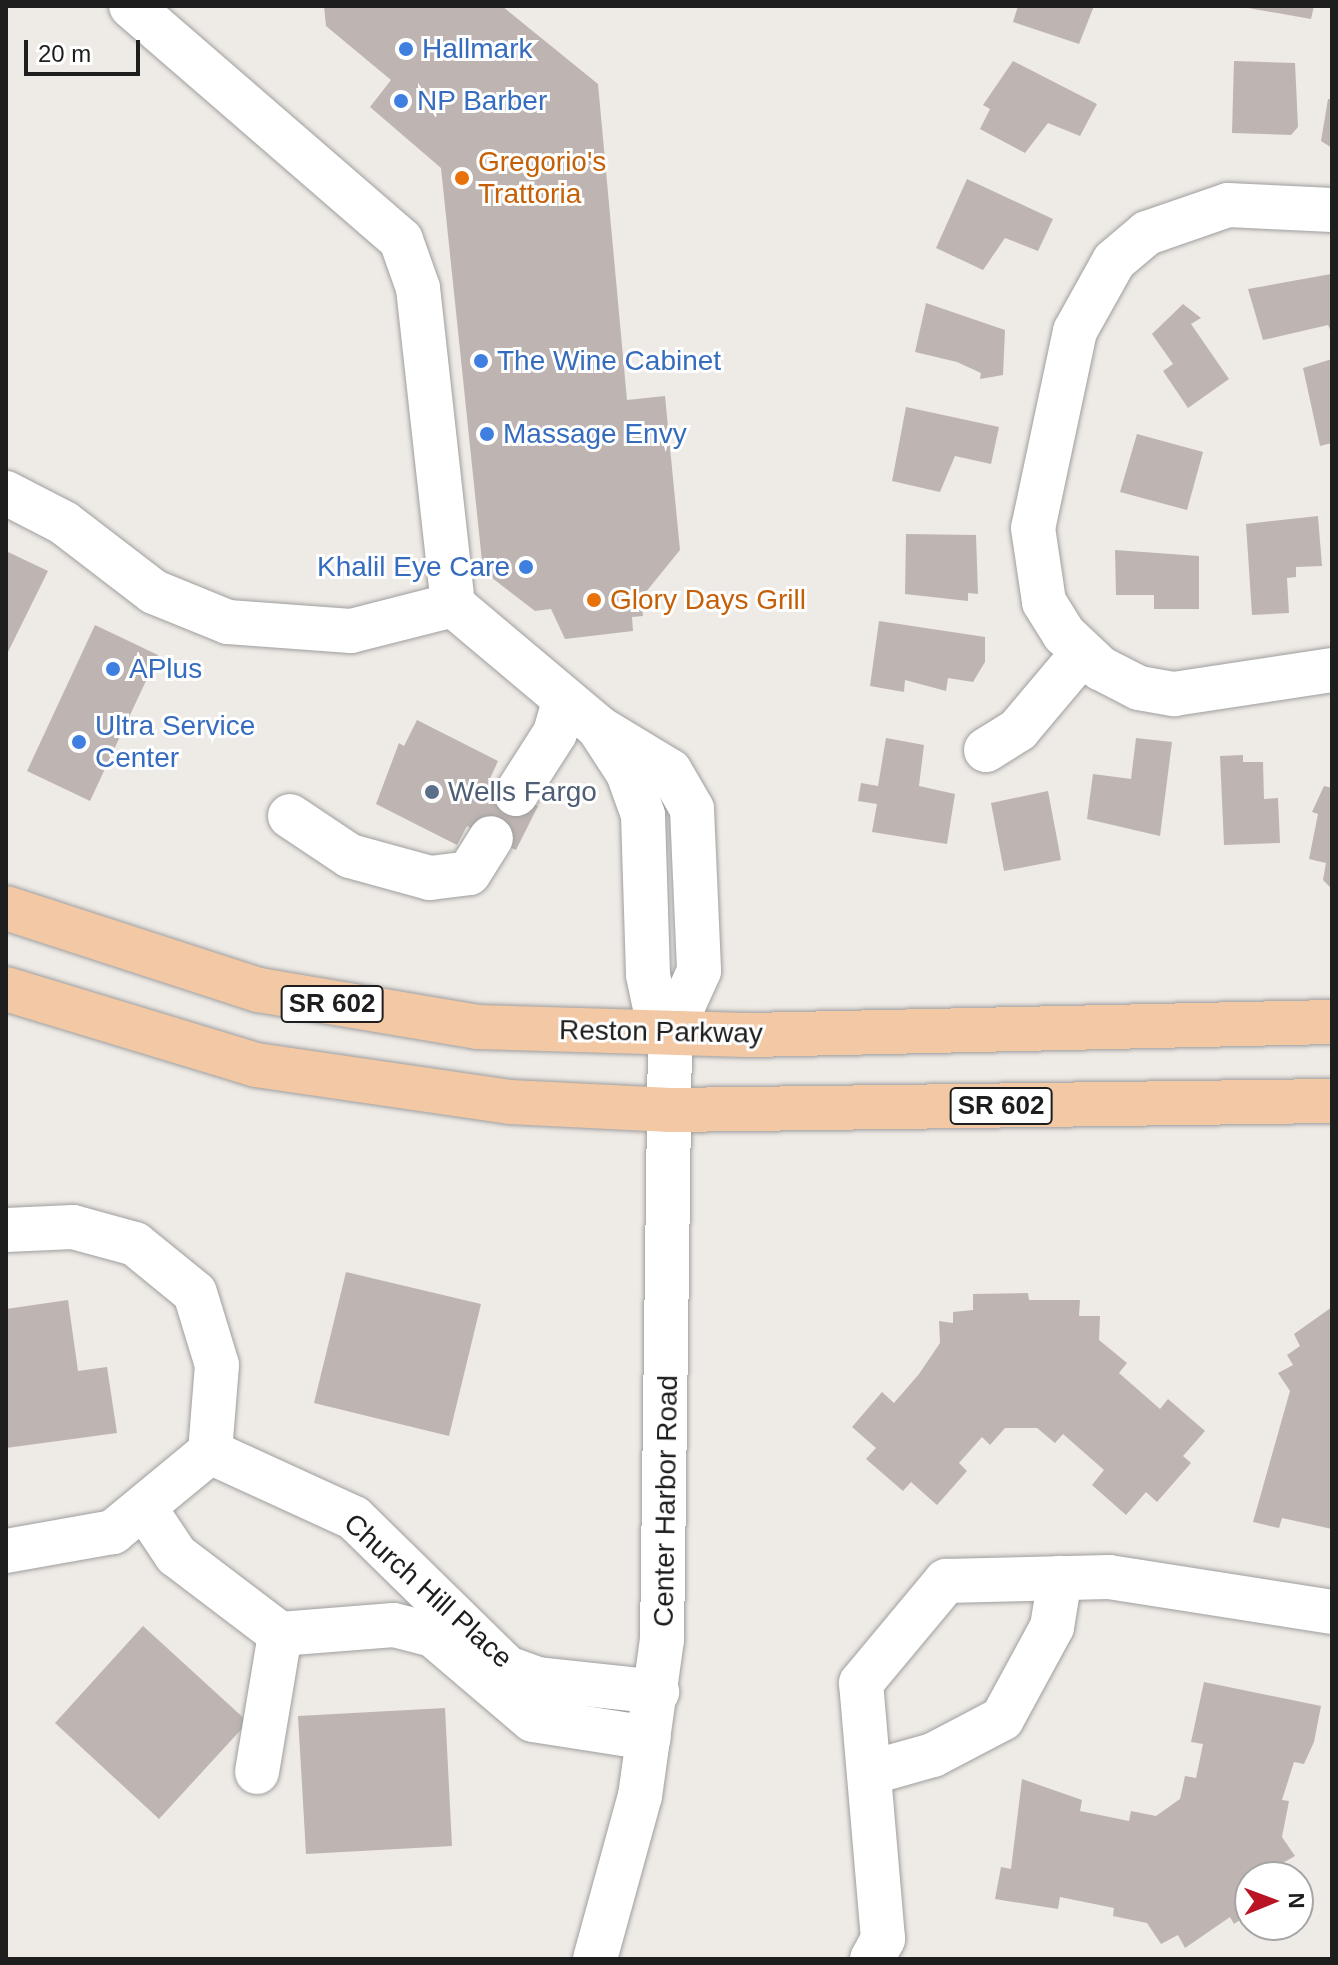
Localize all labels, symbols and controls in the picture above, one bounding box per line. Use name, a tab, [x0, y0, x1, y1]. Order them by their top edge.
scale bar	[28, 24, 144, 74]
place label: Hallmark	[422, 32, 532, 66]
text: 20 m	[38, 40, 91, 67]
marker: Hallmark	[397, 40, 415, 58]
place label: NP Barber	[417, 84, 548, 118]
marker: NP Barber	[392, 92, 410, 110]
place label: Gregorio's Trattoria	[478, 145, 606, 211]
marker: Gregorio's Trattoria	[453, 169, 471, 187]
place label: The Wine Cabinet	[497, 344, 721, 378]
marker: The Wine Cabinet	[472, 352, 490, 370]
place label: Massage Envy	[503, 417, 687, 451]
marker: Massage Envy	[478, 425, 496, 443]
place label: Khalil Eye Care	[317, 550, 510, 584]
marker: Khalil Eye Care	[517, 558, 535, 576]
place label: Glory Days Grill	[610, 583, 806, 617]
marker: Glory Days Grill	[585, 591, 603, 609]
place label: APlus	[129, 652, 202, 686]
marker: APlus	[104, 660, 122, 678]
place label: Ultra Service Center	[95, 709, 255, 775]
marker: Ultra Service Center	[70, 733, 88, 751]
place label: Wells Fargo	[448, 775, 597, 809]
marker: Wells Fargo	[423, 783, 441, 801]
road number: SR 602	[280, 982, 384, 1026]
street label: Reston Parkway	[559, 1013, 763, 1051]
road number: SR 602	[949, 1084, 1053, 1128]
street label: Center Harbor Road	[647, 1375, 685, 1627]
street label: Church Hill Place	[337, 1507, 519, 1675]
north arrow	[1234, 1861, 1314, 1941]
text: N	[1284, 1892, 1309, 1909]

